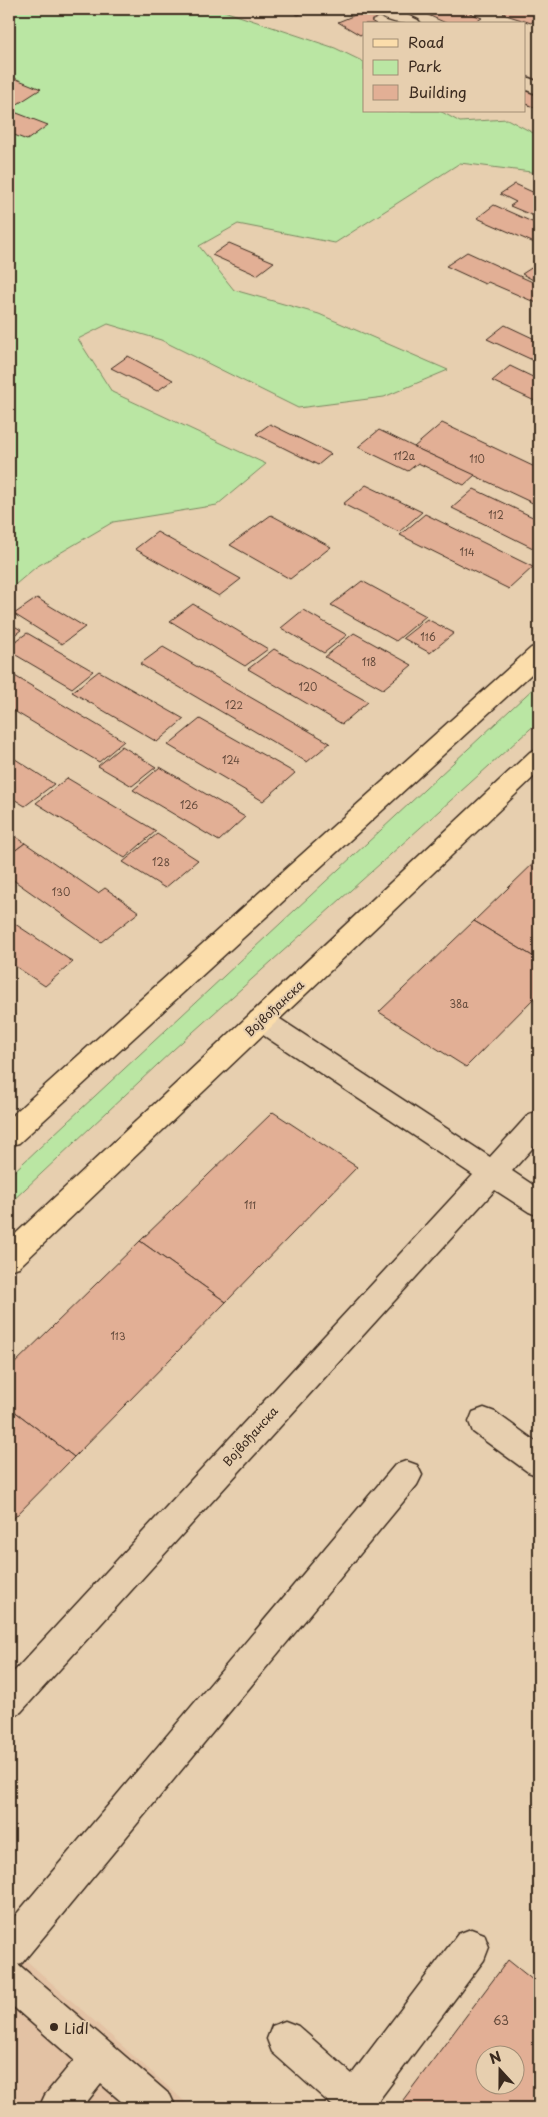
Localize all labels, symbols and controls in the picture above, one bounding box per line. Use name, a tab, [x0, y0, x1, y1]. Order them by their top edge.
legend	[363, 22, 526, 112]
text: Road	[408, 30, 444, 53]
text: Park	[408, 54, 442, 77]
text: Building	[408, 80, 467, 103]
house number: 112a	[393, 448, 416, 463]
house number: 110	[469, 451, 485, 466]
house number: 112	[488, 507, 504, 522]
house number: 114	[460, 544, 475, 559]
house number: 116	[420, 629, 436, 644]
house number: 118	[362, 654, 376, 669]
house number: 120	[299, 679, 317, 694]
house number: 122	[225, 697, 243, 712]
house number: 124	[222, 752, 240, 767]
house number: 126	[180, 797, 198, 812]
house number: 128	[152, 854, 170, 869]
house number: 130	[52, 884, 70, 899]
street label: Војвођанска	[240, 975, 308, 1040]
house number: 38a	[449, 996, 469, 1011]
house number: 111	[244, 1197, 256, 1212]
house number: 113	[110, 1328, 126, 1343]
street label: Војвођанска	[218, 1402, 282, 1470]
house number: 63	[493, 2011, 509, 2029]
place label: Lidl	[64, 2016, 89, 2039]
marker: Lidl	[48, 2021, 60, 2033]
north arrow	[476, 2044, 526, 2094]
text: N	[486, 2046, 504, 2069]

